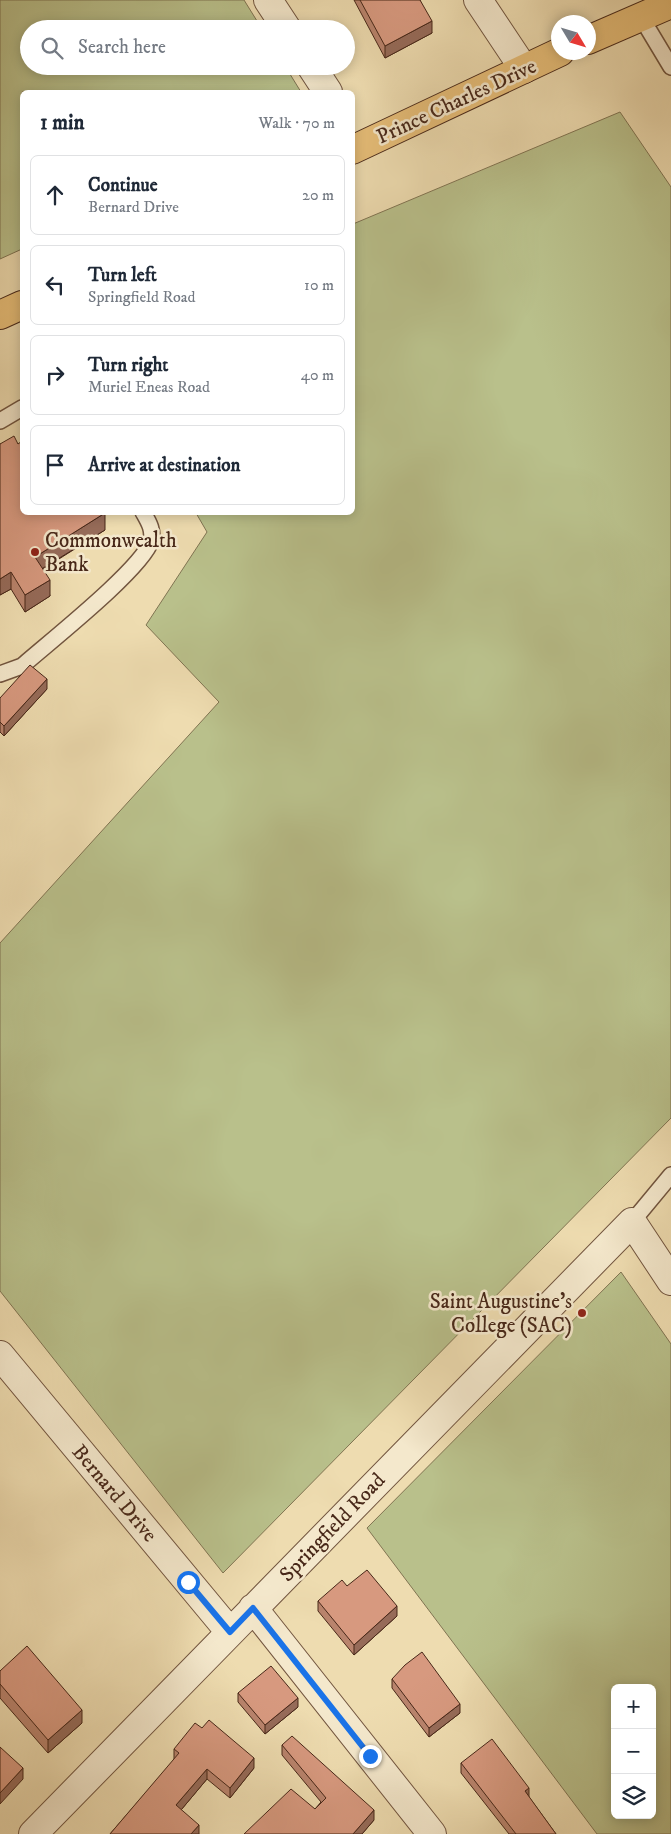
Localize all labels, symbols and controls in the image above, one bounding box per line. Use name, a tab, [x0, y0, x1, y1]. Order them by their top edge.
north arrow	[551, 15, 596, 60]
search box	[20, 20, 355, 75]
icon: search	[38, 34, 66, 62]
text: Search here	[78, 36, 166, 59]
street label: Prince Charles Drive	[372, 53, 541, 150]
text: 1 min	[40, 110, 84, 136]
text: Walk · 70 m	[259, 113, 335, 133]
text: Continue	[88, 174, 158, 197]
icon: ahead	[41, 181, 69, 209]
text: 20 m	[302, 185, 334, 205]
text: Bernard Drive	[88, 197, 179, 217]
text: Turn left	[88, 264, 157, 287]
icon: left	[41, 271, 69, 299]
text: 10 m	[304, 275, 334, 295]
text: Springfield Road	[88, 287, 196, 307]
text: Turn right	[88, 354, 168, 377]
icon: right	[41, 361, 69, 389]
text: 40 m	[301, 365, 334, 385]
text: Muriel Eneas Road	[88, 377, 210, 397]
icon: arrive	[41, 451, 69, 479]
text: Arrive at destination	[88, 454, 240, 477]
place label: Commonwealth Bank	[45, 528, 177, 578]
marker: Commonwealth Bank	[29, 546, 41, 558]
place label: Saint Augustine's College (SAC)	[430, 1289, 572, 1339]
marker: Saint Augustine's College (SAC)	[576, 1307, 588, 1319]
street label: Bernard Drive	[66, 1440, 163, 1548]
street label: Springfield Road	[274, 1468, 391, 1588]
route start	[177, 1571, 200, 1594]
map controls	[611, 1684, 656, 1819]
button: +	[611, 1684, 656, 1729]
button: −	[611, 1729, 656, 1774]
route end	[359, 1745, 382, 1768]
button: layers	[611, 1774, 656, 1819]

